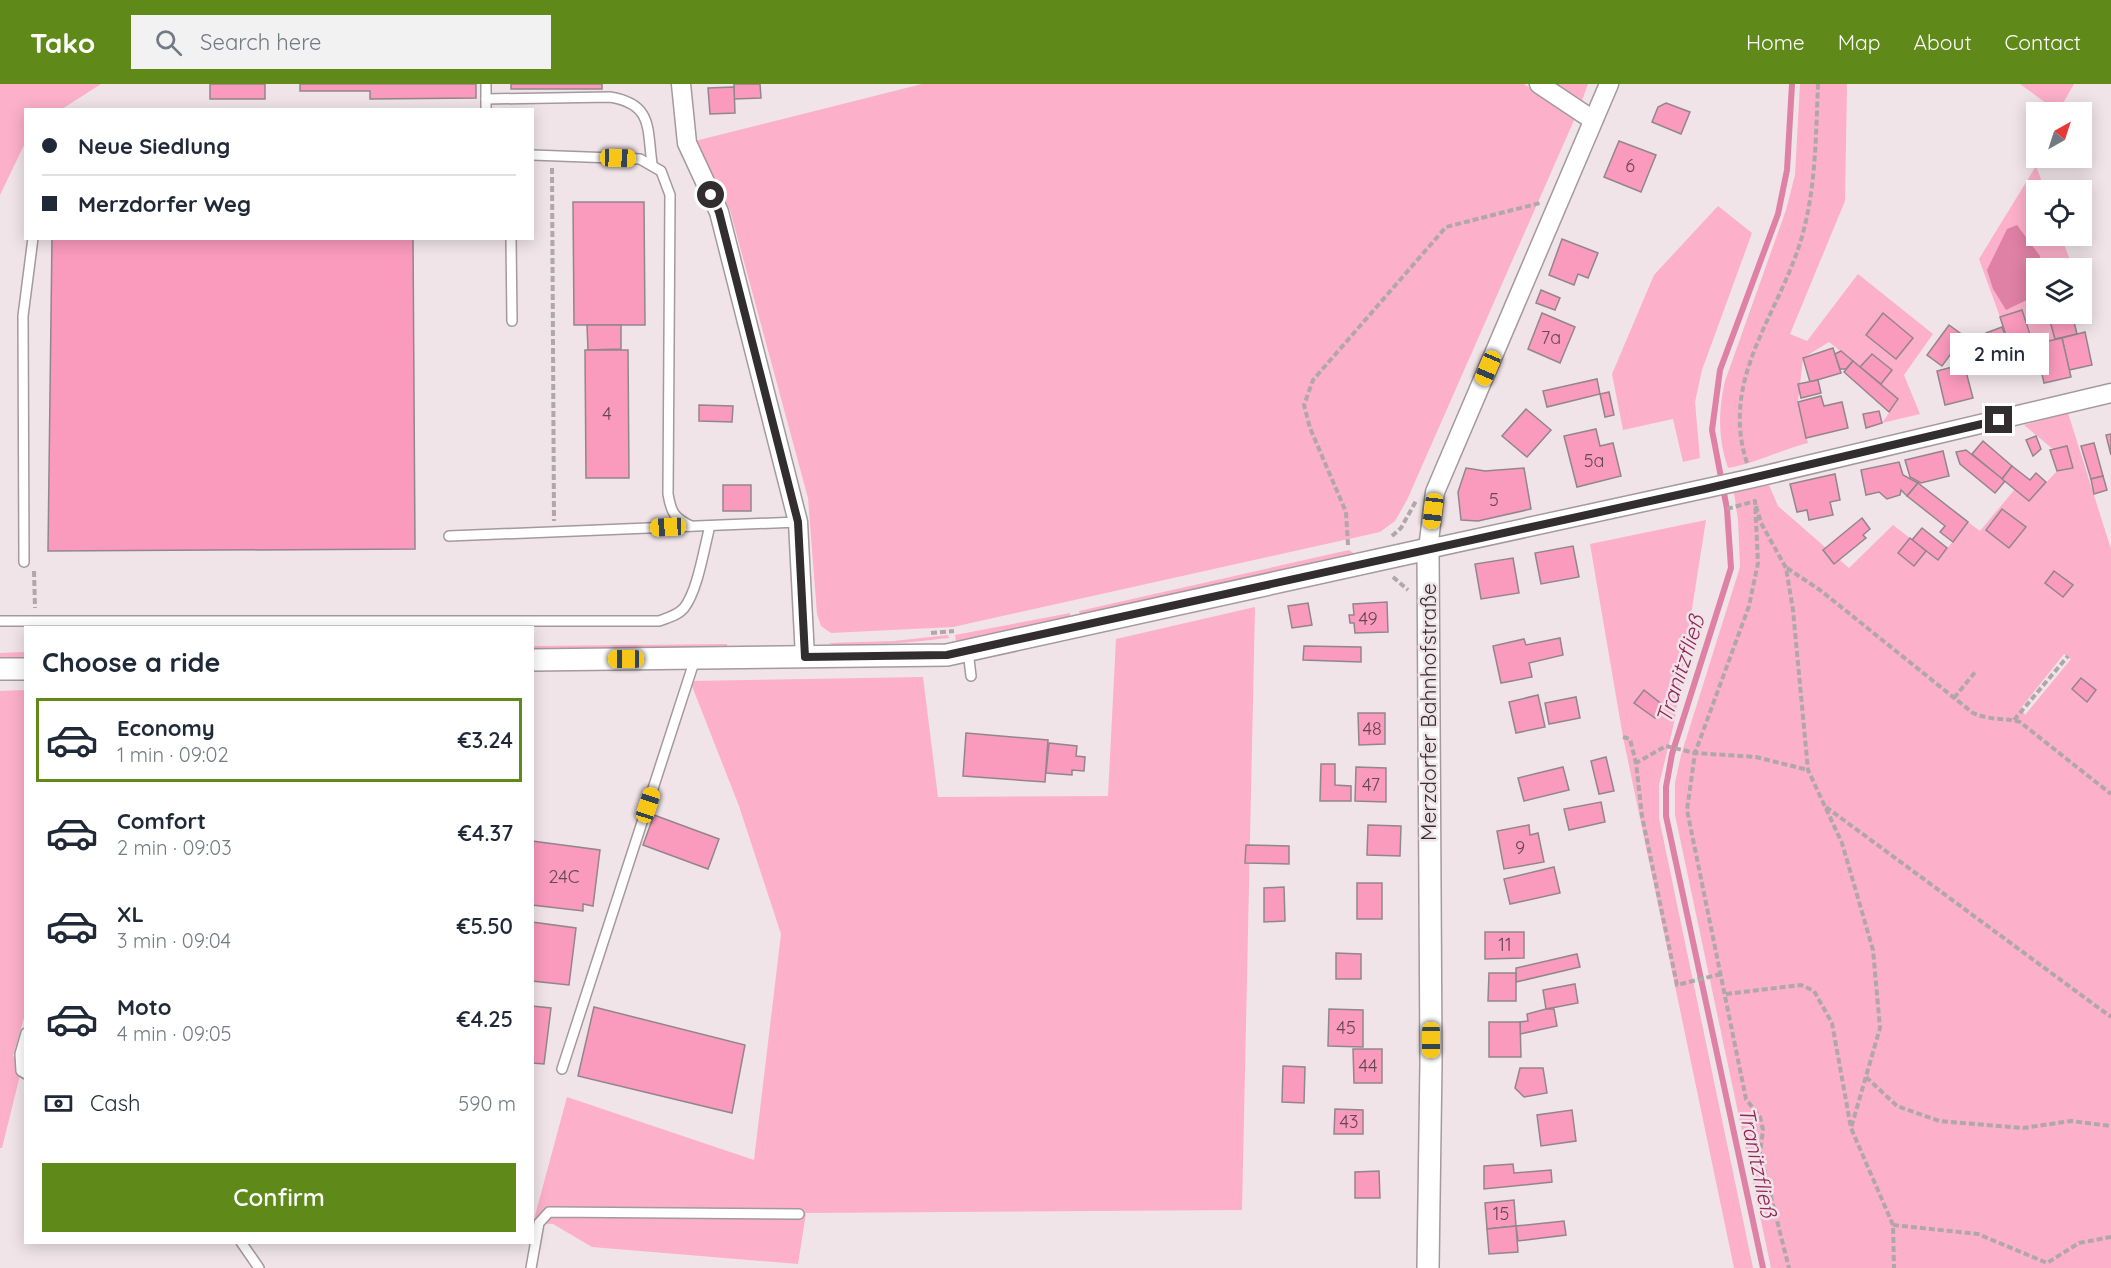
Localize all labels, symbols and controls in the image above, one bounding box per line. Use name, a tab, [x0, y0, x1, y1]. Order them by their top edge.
search box	[131, 15, 551, 69]
text: Tako	[30, 25, 95, 60]
icon: search	[152, 26, 185, 59]
text: Search here	[200, 28, 322, 56]
text: Home	[1746, 29, 1805, 55]
text: Map	[1838, 29, 1881, 55]
text: About	[1914, 29, 1972, 55]
text: Contact	[2005, 29, 2081, 55]
north arrow	[2026, 102, 2092, 168]
map controls	[2026, 102, 2092, 324]
text: Neue Siedlung	[78, 132, 230, 160]
car	[600, 148, 636, 168]
house number: 6	[1625, 154, 1635, 177]
button: locate	[2026, 180, 2092, 246]
route start	[697, 181, 724, 208]
text: Merzdorfer Weg	[78, 190, 251, 218]
button: layers	[2026, 258, 2092, 324]
house number: 7a	[1541, 326, 1561, 349]
callout: 2 min	[1950, 333, 2048, 375]
text: 2 min	[1974, 341, 2025, 366]
car	[1473, 348, 1503, 388]
house number: 4	[602, 402, 612, 425]
route end	[1985, 406, 2012, 433]
house number: 5a	[1584, 449, 1604, 472]
house number: 5	[1489, 488, 1499, 511]
car	[1422, 492, 1444, 530]
car	[650, 517, 686, 537]
street label: Merzdorfer Bahnhofstraße	[1415, 583, 1441, 841]
house number: 49	[1358, 607, 1378, 630]
water label: Tranitzfließ	[1649, 610, 1711, 727]
text: Choose a ride	[42, 645, 220, 679]
car	[608, 650, 644, 668]
icon: car	[45, 713, 99, 767]
text: Economy	[117, 714, 215, 742]
house number: 48	[1362, 717, 1382, 740]
text: €3.24	[457, 726, 513, 754]
text: 1 min · 09:02	[117, 742, 229, 767]
house number: 47	[1362, 773, 1380, 796]
car	[634, 785, 662, 825]
icon: car	[45, 806, 99, 860]
text: Comfort	[117, 807, 206, 835]
text: €4.37	[458, 819, 513, 847]
text: 2 min · 09:03	[117, 835, 232, 860]
house number: 9	[1515, 836, 1525, 859]
house number: 24C	[549, 865, 580, 888]
icon: car	[45, 899, 99, 953]
text: XL	[117, 900, 144, 928]
text: €5.50	[456, 912, 513, 940]
text: 3 min · 09:04	[117, 928, 231, 953]
house number: 11	[1498, 933, 1512, 956]
icon: car	[45, 992, 99, 1046]
text: Moto	[117, 993, 171, 1021]
text: €4.25	[457, 1005, 513, 1033]
house number: 45	[1336, 1016, 1356, 1039]
text: 4 min · 09:05	[117, 1021, 232, 1046]
car	[1422, 1022, 1440, 1058]
house number: 44	[1359, 1054, 1377, 1077]
icon: cash	[42, 1087, 75, 1120]
text: Cash	[90, 1089, 141, 1117]
text: 590 m	[458, 1091, 516, 1116]
water label: Tranitzfließ	[1733, 1104, 1784, 1221]
house number: 43	[1340, 1110, 1358, 1133]
button: Confirm	[42, 1163, 516, 1232]
house number: 15	[1493, 1202, 1509, 1225]

